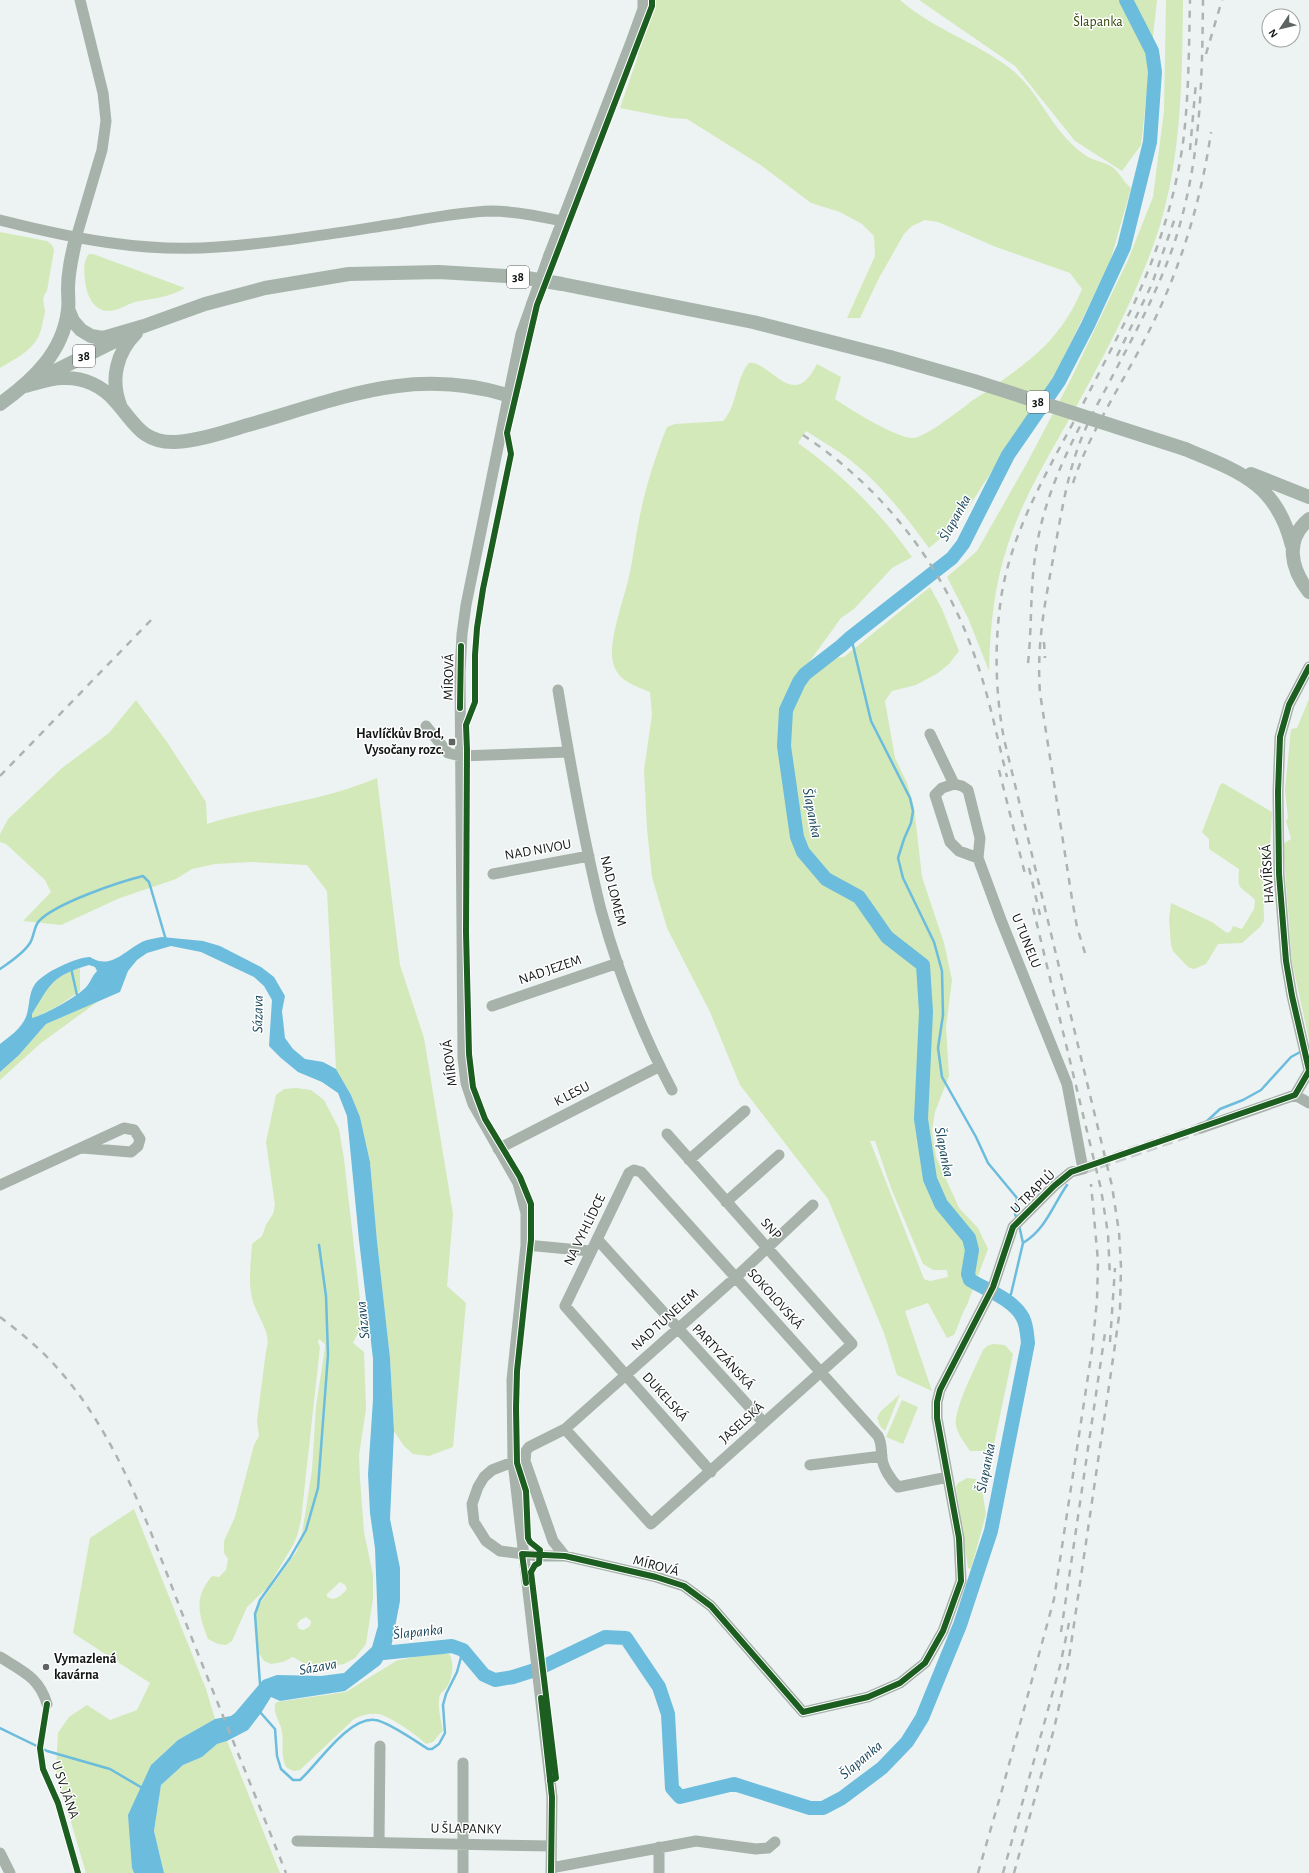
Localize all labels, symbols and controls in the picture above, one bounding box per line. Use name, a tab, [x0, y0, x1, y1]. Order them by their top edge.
north arrow	[1261, 8, 1301, 48]
park label: Šlapanka	[1073, 13, 1123, 29]
text: N	[1267, 27, 1280, 40]
road number: 38	[507, 266, 529, 288]
road number: 38	[73, 345, 95, 367]
road number: 38	[1027, 391, 1049, 413]
water label: Šlapanka	[935, 492, 974, 544]
street label: MÍROVÁ	[439, 653, 456, 701]
place label: Havlíčkův Brod, Vysočany rozc.	[356, 727, 444, 757]
marker: Havlíčkův Brod, Vysočany rozc.	[447, 737, 457, 747]
water label: Šlapanka	[800, 787, 825, 839]
street label: NAD NIVOU	[504, 837, 572, 863]
street label: HAVÍŘSKÁ	[1256, 844, 1277, 904]
street label: NAD LOMEM	[597, 854, 629, 928]
street label: U TUNELU	[1009, 912, 1043, 970]
street label: NAD JEZEM	[517, 953, 583, 987]
water label: Sázava	[250, 995, 266, 1033]
street label: MÍROVÁ	[437, 1039, 460, 1087]
street label: K LESU	[552, 1079, 592, 1109]
water label: Šlapanka	[932, 1126, 957, 1178]
street label: U TRAPLŮ	[1006, 1165, 1058, 1216]
street label: NA VYHLÍDCE	[559, 1191, 608, 1268]
street label: SNP	[758, 1216, 784, 1242]
street label: SOKOLOVSKÁ	[744, 1264, 808, 1332]
street label: NAD TUNELEM	[629, 1287, 701, 1353]
water label: Sázava	[354, 1300, 372, 1340]
street label: PARTYZÁNSKÁ	[689, 1320, 759, 1392]
street label: DUKELSKÁ	[640, 1368, 693, 1424]
street label: JASELSKÁ	[715, 1398, 767, 1446]
water label: Šlapanka	[973, 1442, 998, 1494]
street label: MÍROVÁ	[632, 1550, 681, 1579]
water label: Šlapanka	[392, 1621, 444, 1642]
place label: Vymazlená kavárna	[54, 1652, 117, 1682]
water label: Sázava	[298, 1656, 338, 1678]
marker: Vymazlená kavárna	[41, 1662, 51, 1672]
water label: Šlapanka	[836, 1737, 885, 1782]
street label: U SV. JÁNA	[49, 1758, 84, 1821]
street label: U ŠLAPANKY	[430, 1819, 502, 1837]

